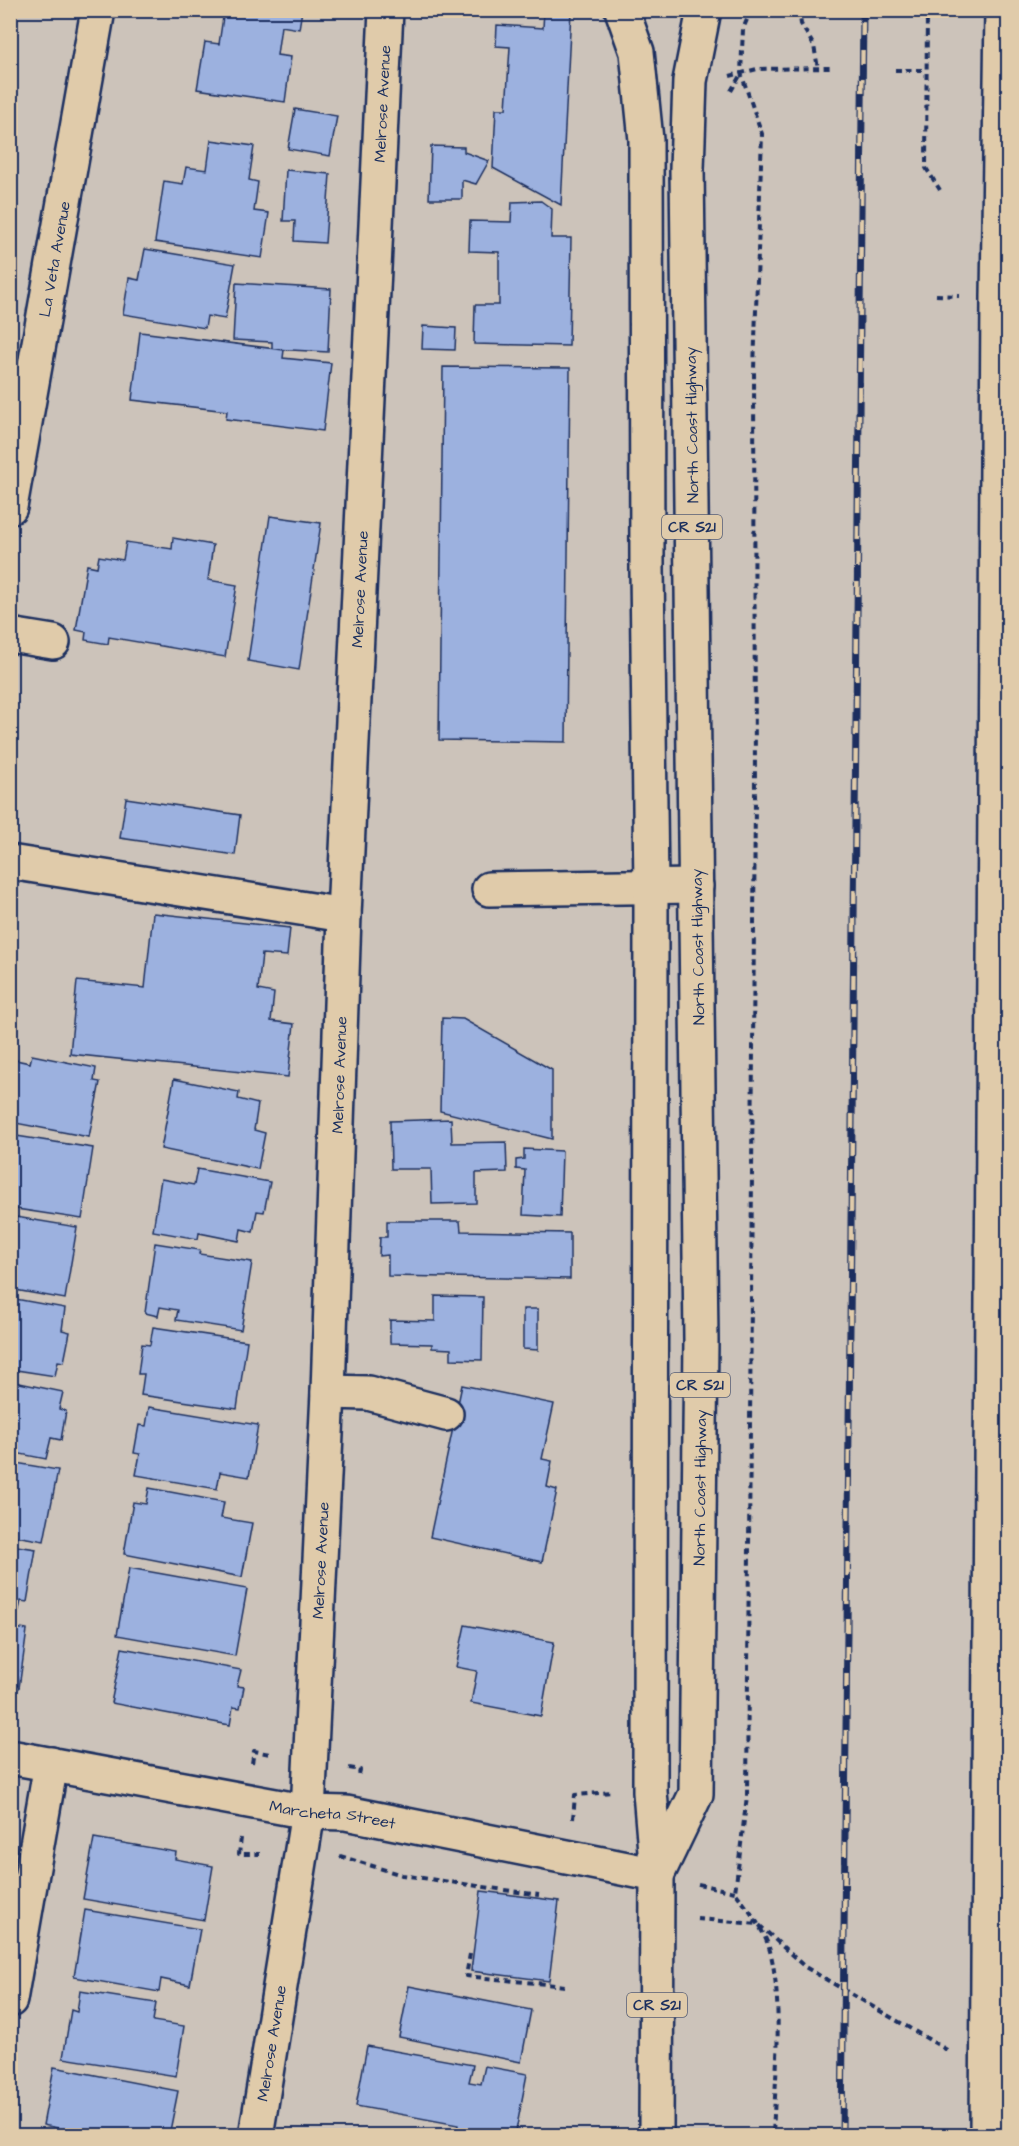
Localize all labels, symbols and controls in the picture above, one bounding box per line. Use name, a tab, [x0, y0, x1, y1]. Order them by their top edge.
street label: Melrose Avenue	[369, 44, 396, 163]
street label: La Veta Avenue	[34, 199, 76, 319]
street label: North Coast Highway	[680, 346, 705, 503]
road number: CR S21	[662, 515, 722, 539]
street label: Melrose Avenue	[346, 530, 374, 648]
street label: North Coast Highway	[686, 868, 711, 1025]
street label: Melrose Avenue	[327, 1015, 353, 1134]
road number: CR S21	[670, 1373, 730, 1397]
street label: North Coast Highway	[689, 1409, 713, 1566]
street label: Melrose Avenue	[307, 1501, 335, 1620]
street label: Marcheta Street	[268, 1795, 398, 1835]
street label: Melrose Avenue	[252, 1983, 292, 2103]
road number: CR S21	[627, 1993, 687, 2017]

